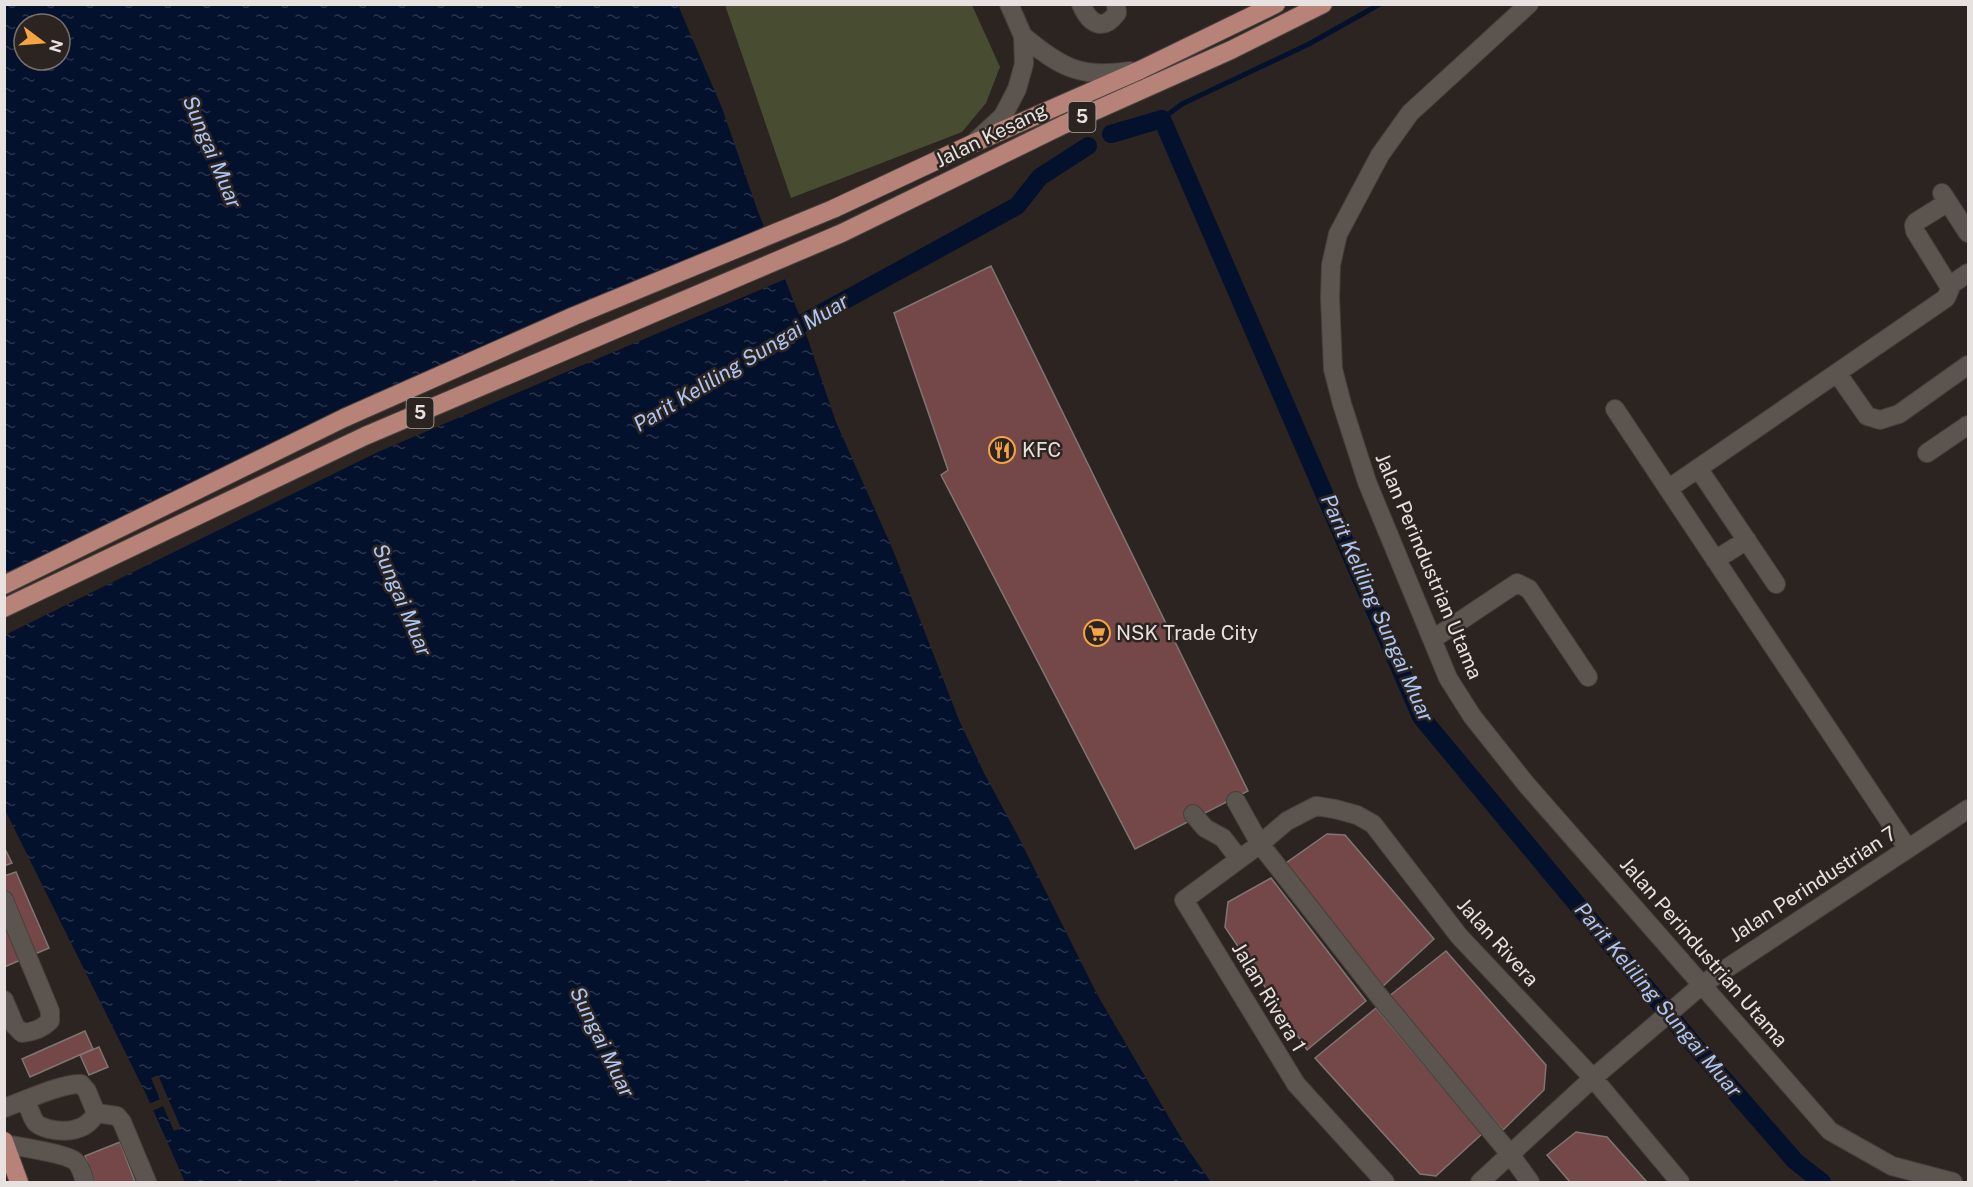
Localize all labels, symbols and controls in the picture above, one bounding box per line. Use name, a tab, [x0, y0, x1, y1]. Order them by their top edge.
north arrow	[12, 12, 72, 72]
text: N	[45, 37, 67, 55]
water label: Sungai Muar	[178, 92, 248, 213]
street label: Jalan Kesang	[931, 98, 1051, 172]
road number: 5	[1068, 102, 1096, 132]
water label: Parit Keliling Sungai Muar	[629, 288, 854, 437]
road number: 5	[406, 398, 434, 428]
restaurant icon: KFC	[987, 435, 1017, 465]
place label: KFC	[1022, 438, 1061, 462]
street label: Jalan Perindustrian Utama	[1370, 449, 1488, 683]
water label: Parit Keliling Sungai Muar	[1316, 490, 1439, 726]
water label: Sungai Muar	[368, 540, 438, 661]
supermarket icon: NSK Trade City	[1082, 618, 1112, 648]
place label: NSK Trade City	[1116, 621, 1258, 645]
street label: Jalan Perindustrian 7	[1725, 821, 1901, 947]
street label: Jalan Perindustrian Utama	[1615, 852, 1793, 1052]
street label: Jalan Rivera	[1452, 893, 1544, 991]
water label: Parit Keliling Sungai Muar	[1570, 897, 1748, 1103]
street label: Jalan Rivera 1	[1227, 938, 1311, 1056]
water label: Sungai Muar	[565, 982, 640, 1102]

